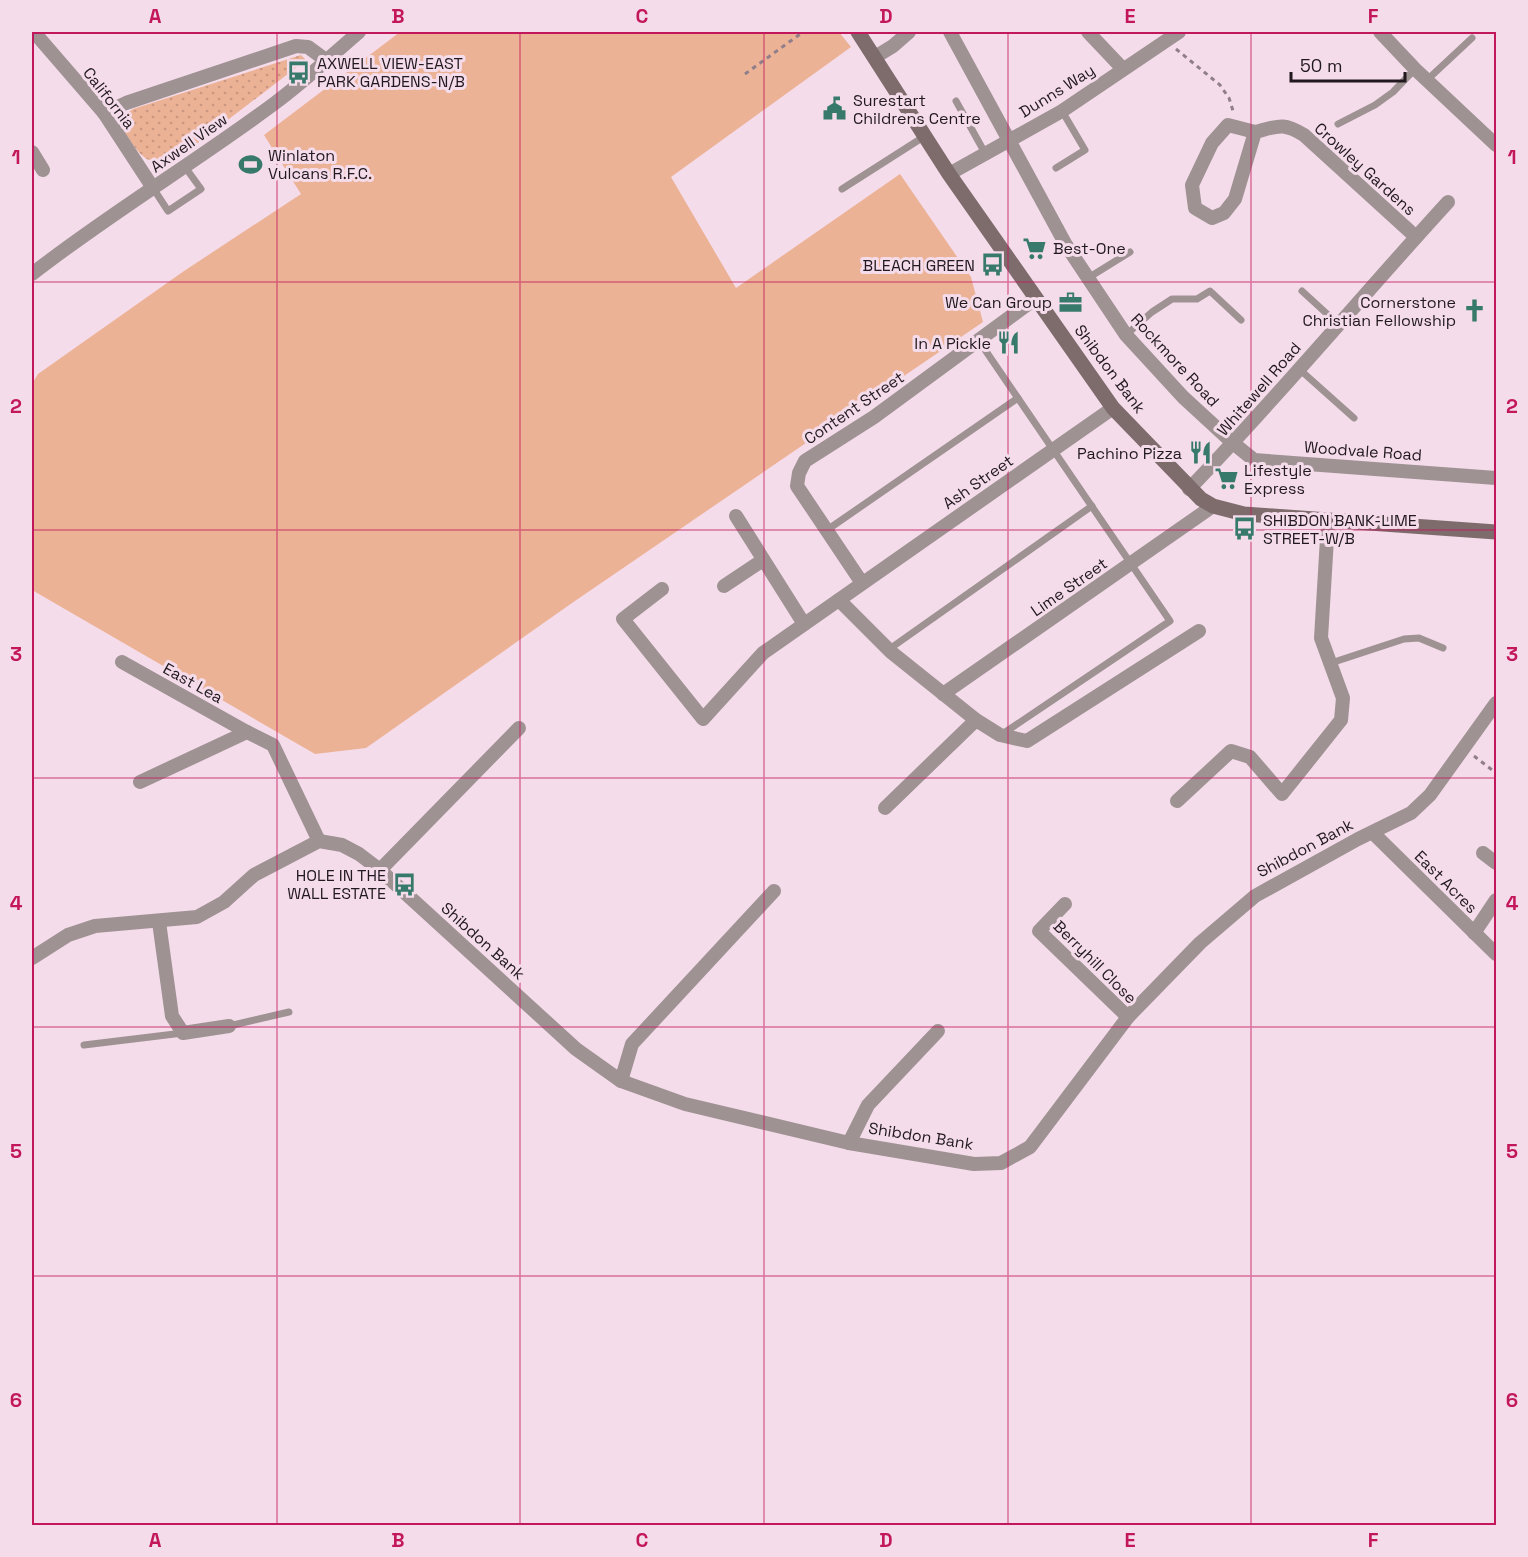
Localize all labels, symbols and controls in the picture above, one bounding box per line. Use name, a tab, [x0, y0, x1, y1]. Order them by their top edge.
text: A	[149, 3, 162, 29]
text: B	[391, 3, 405, 29]
text: C	[636, 3, 649, 29]
text: D	[879, 3, 893, 29]
text: E	[1124, 3, 1136, 29]
text: F	[1368, 3, 1379, 29]
scale bar	[1291, 45, 1405, 83]
place label: AXWELL VIEW-EAST PARK GARDENS-N/B	[317, 53, 465, 92]
text: 50 m	[1300, 54, 1342, 77]
bus stop icon: AXWELL VIEW-EAST PARK GARDENS-N/B	[286, 59, 312, 85]
street label: Dunns Way	[1015, 60, 1099, 122]
street label: California	[78, 63, 140, 133]
place label: Surestart Childrens Centre	[853, 90, 981, 129]
public building icon: Surestart Childrens Centre	[822, 96, 848, 122]
street label: Axwell View	[146, 109, 232, 177]
street label: Crowley Gardens	[1310, 118, 1420, 220]
text: 1	[11, 144, 21, 170]
text: 1	[1507, 144, 1517, 170]
place label: Winlaton Vulcans R.F.C.	[268, 145, 372, 184]
sports icon: Winlaton Vulcans R.F.C.	[237, 151, 263, 177]
supermarket icon: Best-One	[1022, 235, 1048, 261]
place label: Best-One	[1053, 238, 1126, 259]
bus stop icon: BLEACH GREEN	[980, 252, 1006, 278]
place label: BLEACH GREEN	[863, 255, 975, 276]
office icon: We Can Group	[1057, 289, 1083, 315]
place label: We Can Group	[945, 292, 1052, 313]
place label: Cornerstone Christian Fellowship	[1303, 292, 1456, 331]
church icon: Cornerstone Christian Fellowship	[1461, 298, 1487, 324]
street label: Rockmore Road	[1126, 309, 1224, 411]
street label: Shibdon Bank	[1070, 320, 1151, 418]
restaurant icon: In A Pickle	[996, 330, 1022, 356]
place label: In A Pickle	[914, 333, 991, 354]
street label: Whitewell Road	[1213, 338, 1305, 440]
street label: Content Street	[800, 367, 908, 449]
text: 2	[10, 393, 22, 419]
text: 2	[1506, 393, 1518, 419]
street label: Woodvale Road	[1303, 436, 1423, 466]
restaurant icon: Pachino Pizza	[1187, 440, 1213, 466]
place label: Pachino Pizza	[1077, 443, 1182, 464]
street label: Ash Street	[939, 450, 1017, 514]
place label: Lifestyle Express	[1244, 460, 1312, 499]
supermarket icon: Lifestyle Express	[1213, 466, 1239, 492]
place label: SHIBDON BANK-LIME STREET-W/B	[1263, 510, 1417, 549]
bus stop icon: SHIBDON BANK-LIME STREET-W/B	[1232, 516, 1258, 542]
street label: Lime Street	[1027, 553, 1111, 621]
text: 3	[10, 641, 22, 667]
text: 3	[1506, 641, 1518, 667]
street label: East Lea	[159, 658, 227, 708]
street label: Shibdon Bank	[1253, 814, 1357, 882]
street label: East Acres	[1410, 846, 1482, 918]
place label: HOLE IN THE WALL ESTATE	[287, 865, 386, 904]
bus stop icon: HOLE IN THE WALL ESTATE	[391, 871, 417, 897]
text: 4	[10, 890, 23, 916]
text: 4	[1506, 890, 1519, 916]
street label: Shibdon Bank	[437, 898, 530, 985]
street label: Berryhill Close	[1049, 916, 1141, 1008]
street label: Shibdon Bank	[867, 1117, 975, 1155]
text: 5	[10, 1138, 22, 1164]
text: 5	[1506, 1138, 1518, 1164]
text: 6	[10, 1387, 22, 1413]
text: 6	[1506, 1387, 1518, 1413]
text: A	[149, 1527, 162, 1553]
text: B	[391, 1527, 405, 1553]
text: C	[636, 1527, 649, 1553]
text: D	[879, 1527, 893, 1553]
text: E	[1124, 1527, 1136, 1553]
text: F	[1368, 1527, 1379, 1553]

